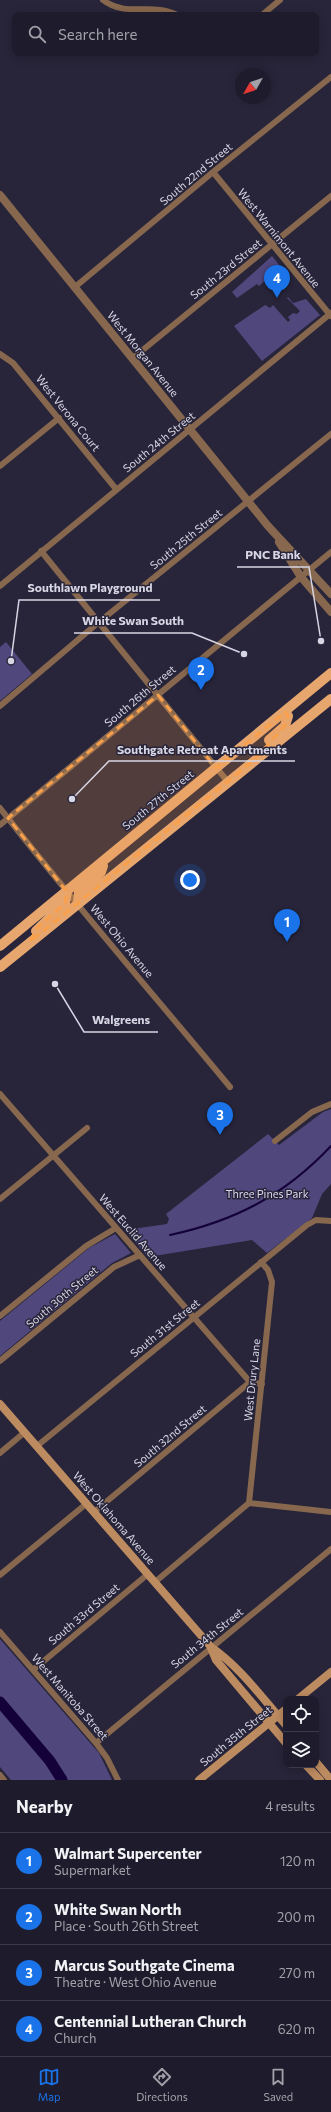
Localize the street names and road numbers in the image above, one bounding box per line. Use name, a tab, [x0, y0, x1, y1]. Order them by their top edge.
street label: South 22nd Street	[157, 139, 235, 208]
street label: West Warnimont Avenue	[235, 186, 323, 290]
street label: South 23rd Street	[187, 235, 264, 301]
street label: West Morgan Avenue	[105, 308, 182, 399]
street label: West Verona Court	[34, 372, 103, 454]
street label: South 24th Street	[120, 408, 198, 475]
street label: South 25th Street	[147, 505, 225, 572]
street label: South 26th Street	[101, 662, 178, 729]
street label: South 27th Street	[119, 767, 196, 832]
street label: West Ohio Avenue	[88, 902, 157, 980]
street label: West Euclid Avenue	[97, 1191, 170, 1273]
street label: South 30th Street	[23, 1263, 101, 1330]
street label: South 31st Street	[127, 1295, 202, 1360]
street label: West Drury Lane	[241, 1338, 262, 1422]
street label: South 32nd Street	[131, 1401, 209, 1470]
street label: West Oklahoma Avenue	[71, 1469, 158, 1567]
street label: South 33rd Street	[46, 1580, 122, 1647]
street label: South 34th Street	[168, 1604, 246, 1671]
street label: West Manitoba Street	[30, 1651, 112, 1743]
street label: South 35th Street	[197, 1702, 275, 1769]

